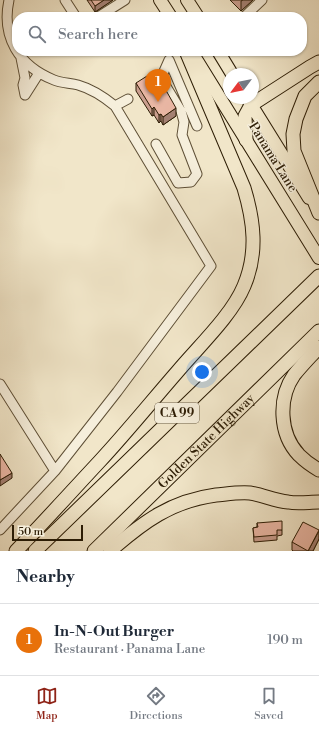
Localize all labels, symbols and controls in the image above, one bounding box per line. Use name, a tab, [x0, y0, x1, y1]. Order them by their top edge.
search box	[12, 12, 307, 56]
icon: search	[26, 23, 48, 45]
text: Search here	[58, 25, 138, 44]
north arrow	[223, 68, 259, 104]
pin: 1	[145, 69, 171, 102]
street label: Panama Lane	[245, 119, 301, 195]
your location	[192, 362, 212, 382]
street label: Golden State Highway	[155, 390, 258, 492]
road number: CA 99	[155, 403, 199, 423]
scale bar	[12, 523, 83, 542]
text: 50 m	[18, 525, 43, 539]
text: Nearby	[16, 566, 75, 588]
text: In-N-Out Burger	[54, 622, 174, 641]
text: 1	[26, 632, 32, 648]
text: 190 m	[267, 632, 303, 648]
text: Restaurant · Panama Lane	[54, 641, 205, 657]
tab: Map	[36, 685, 58, 723]
tab: Directions	[130, 685, 183, 723]
tab: Saved	[254, 685, 283, 723]

